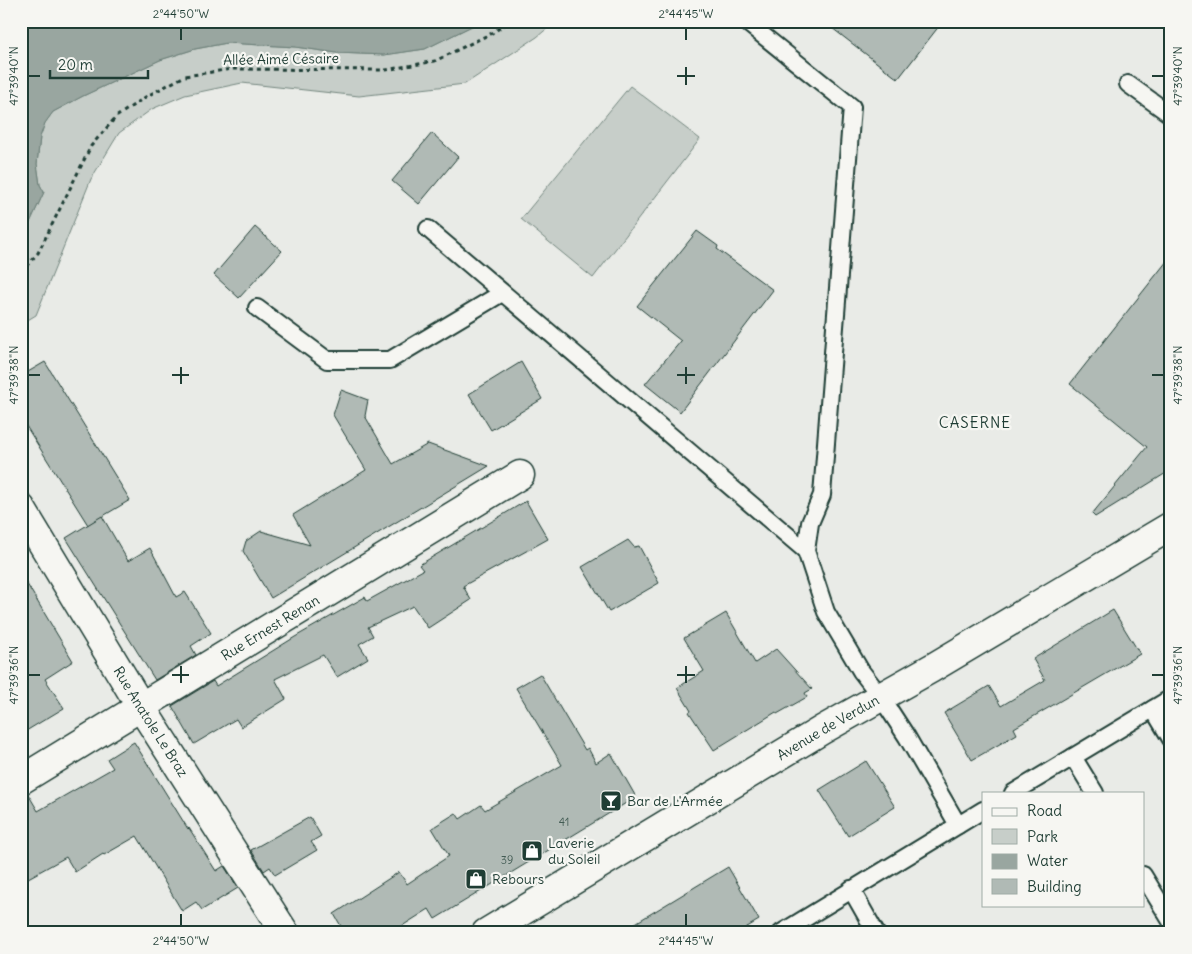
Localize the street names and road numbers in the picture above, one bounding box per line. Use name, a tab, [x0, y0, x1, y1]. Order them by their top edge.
street label: Allée Aimé Césaire	[223, 49, 339, 69]
street label: Rue Ernest Renan	[218, 591, 323, 665]
street label: Rue Anatole Le Braz	[110, 663, 192, 781]
street label: Avenue de Verdun	[774, 691, 882, 764]

